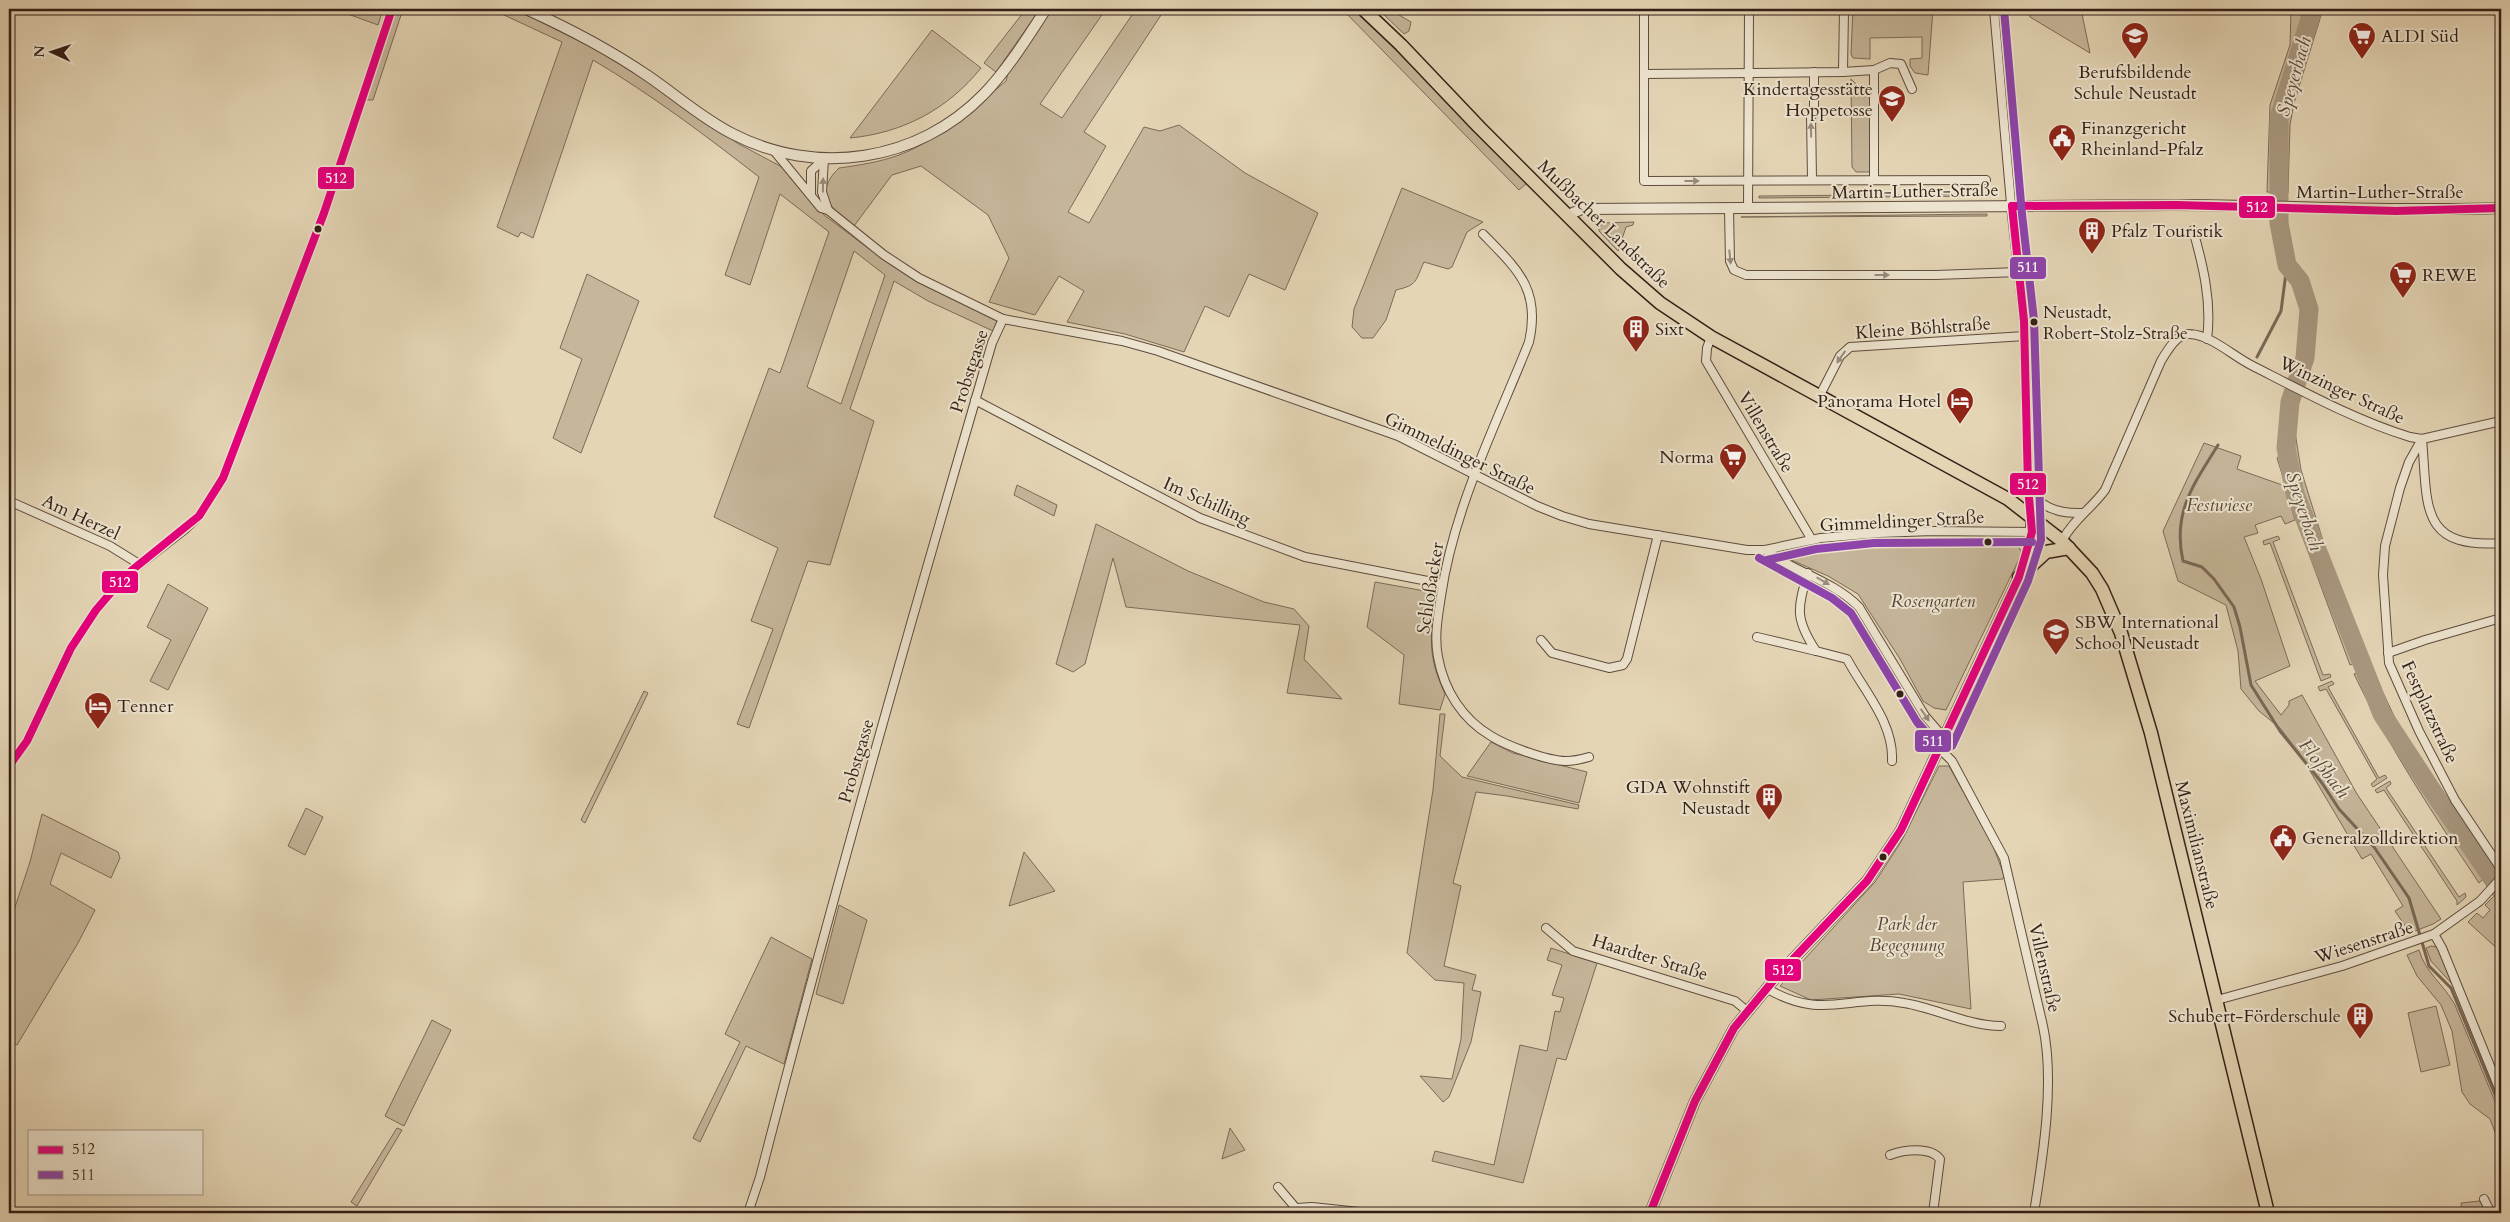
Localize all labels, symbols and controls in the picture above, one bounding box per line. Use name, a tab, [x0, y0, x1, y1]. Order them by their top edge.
school or university icon: Berufsbildende Schule Neustadt	[2120, 21, 2150, 60]
supermarket icon: ALDI Süd	[2347, 21, 2377, 60]
place label: ALDI Süd	[2381, 24, 2459, 49]
north arrow	[28, 28, 78, 78]
water label: Speyerbach	[2270, 33, 2318, 119]
text: N	[30, 45, 49, 58]
place label: Berufsbildende Schule Neustadt	[2074, 60, 2197, 106]
place label: Kindertagesstätte Hoppetosse	[1743, 77, 1873, 123]
school or university icon: Kindertagesstätte Hoppetosse	[1877, 84, 1907, 123]
place label: Finanzgericht Rheinland-Pfalz	[2081, 116, 2204, 162]
one-way arrow	[1807, 122, 1815, 138]
public building icon: Finanzgericht Rheinland-Pfalz	[2047, 123, 2077, 162]
street label: Mußbacher Landstraße	[1532, 154, 1676, 295]
line badge: 512	[317, 166, 355, 190]
text: 512	[325, 169, 347, 188]
one-way arrow	[819, 176, 827, 192]
one-way arrow	[1685, 177, 1701, 185]
street label: Martin-Luther-Straße	[1831, 178, 1999, 205]
street label: Martin-Luther-Straße	[2296, 180, 2464, 205]
line badge: 512	[2238, 195, 2276, 219]
text: 512	[2246, 198, 2268, 217]
building icon: Pfalz Touristik	[2077, 216, 2107, 255]
place label: Pfalz Touristik	[2111, 219, 2224, 244]
unlabelled marker	[313, 224, 323, 234]
one-way arrow	[1727, 250, 1735, 266]
line badge: 511	[2009, 256, 2047, 280]
text: 511	[2017, 258, 2039, 277]
supermarket icon: REWE	[2388, 260, 2418, 299]
place label: REWE	[2422, 263, 2477, 288]
one-way arrow	[1874, 271, 1890, 279]
place label: Neustadt, Robert-Stolz-Straße	[2043, 301, 2188, 345]
street label: Kleine Böhlstraße	[1854, 311, 1992, 346]
building icon: Sixt	[1621, 314, 1651, 353]
place label: Sixt	[1655, 317, 1684, 342]
marker: Neustadt, Robert-Stolz-Straße	[2029, 317, 2039, 327]
street label: Probstgasse	[944, 326, 995, 416]
one-way arrow	[1836, 350, 1846, 364]
street label: Winzinger Straße	[2274, 350, 2409, 431]
hotel icon: Panorama Hotel	[1945, 386, 1975, 425]
street label: Villenstraße	[1731, 387, 1800, 478]
place label: Panorama Hotel	[1817, 389, 1941, 414]
street label: Gimmeldinger Straße	[1380, 406, 1539, 501]
supermarket icon: Norma	[1718, 442, 1748, 481]
place label: Norma	[1659, 445, 1714, 470]
water label: Speyerbach	[2279, 468, 2329, 554]
street label: Im Schilling	[1159, 471, 1255, 532]
line badge: 512	[2009, 472, 2047, 496]
text: 512	[2017, 475, 2039, 494]
street label: Am Herzel	[38, 488, 124, 547]
park label: Festwiese	[2186, 493, 2253, 518]
street label: Gimmeldinger Straße	[1819, 505, 1985, 538]
unlabelled marker	[1983, 537, 1993, 547]
street label: Schloßacker	[1411, 540, 1450, 636]
line badge: 512	[101, 570, 139, 594]
text: 512	[109, 573, 131, 592]
one-way arrow	[1816, 577, 1830, 585]
park label: Rosengarten	[1891, 589, 1976, 614]
place label: SBW International School Neustadt	[2075, 610, 2219, 656]
school or university icon: SBW International School Neustadt	[2041, 617, 2071, 656]
street label: Festplatzstraße	[2395, 657, 2464, 768]
unlabelled marker	[1895, 689, 1905, 699]
hotel icon: Tenner	[83, 691, 113, 730]
place label: Tenner	[117, 694, 174, 719]
one-way arrow	[1920, 708, 1930, 722]
street label: Probstgasse	[833, 716, 880, 806]
line badge: 511	[1914, 729, 1952, 753]
text: 511	[1922, 732, 1944, 751]
water label: Floßbach	[2293, 733, 2356, 804]
place label: GDA Wohnstift Neustadt	[1626, 775, 1750, 821]
street label: Maximilianstraße	[2168, 778, 2225, 912]
building icon: GDA Wohnstift Neustadt	[1754, 782, 1784, 821]
public building icon: Generalzolldirektion	[2268, 823, 2298, 862]
place label: Generalzolldirektion	[2302, 826, 2459, 851]
unlabelled marker	[1878, 852, 1888, 862]
park label: Park der Begegnung	[1869, 912, 1945, 958]
street label: Wiesenstraße	[2311, 915, 2417, 971]
street label: Villenstraße	[2022, 921, 2067, 1015]
street label: Haardter Straße	[1589, 928, 1711, 987]
line badge: 512	[1764, 958, 1802, 982]
text: 512	[1772, 961, 1794, 980]
building icon: Schubert-Förderschule	[2345, 1001, 2375, 1040]
place label: Schubert-Förderschule	[2168, 1004, 2341, 1029]
legend	[28, 1130, 202, 1194]
text: 512	[72, 1139, 95, 1159]
text: 511	[72, 1165, 95, 1185]

